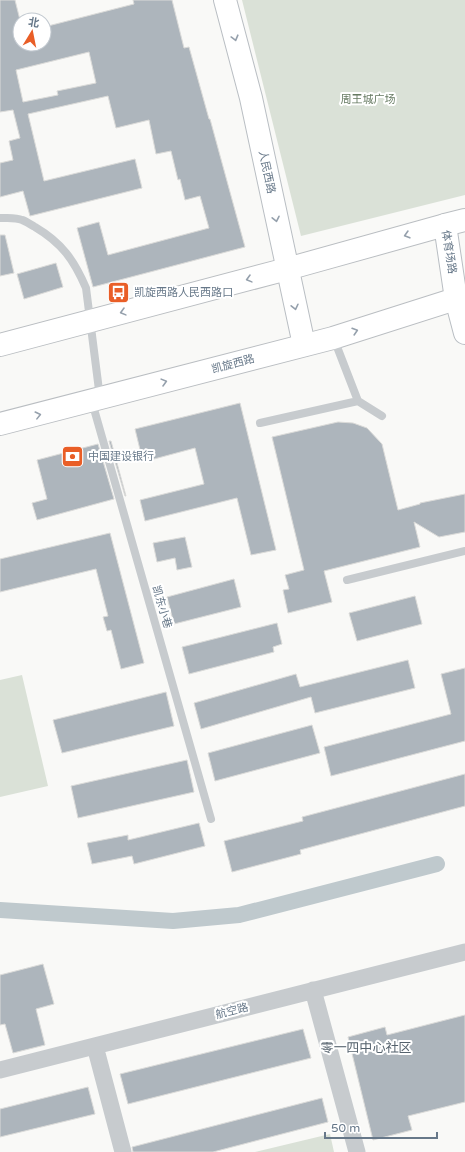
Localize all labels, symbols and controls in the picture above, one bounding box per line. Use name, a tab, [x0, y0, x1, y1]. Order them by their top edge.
north arrow	[12, 12, 52, 52]
text: 北	[27, 15, 40, 30]
one-way arrow	[230, 34, 239, 41]
park label: 周王城广场	[341, 93, 396, 106]
street label: 人民西路	[256, 149, 278, 195]
one-way arrow	[272, 216, 280, 222]
street label: 体育场路	[439, 229, 459, 275]
one-way arrow	[404, 230, 411, 239]
one-way arrow	[246, 274, 253, 283]
bus stop icon: 凯旋西路人民西路口	[106, 279, 132, 305]
place label: 凯旋西路人民西路口	[134, 286, 233, 299]
one-way arrow	[291, 304, 299, 310]
one-way arrow	[120, 307, 127, 316]
one-way arrow	[351, 327, 358, 336]
street label: 凯旋西路	[210, 352, 256, 376]
one-way arrow	[160, 378, 167, 387]
one-way arrow	[35, 411, 41, 419]
bank icon: 中国建设银行	[60, 443, 86, 469]
place label: 中国建设银行	[88, 450, 154, 463]
street label: 凯东小巷	[150, 584, 174, 630]
street label: 航空路	[214, 1001, 250, 1021]
district label: 零一四中心社区	[320, 1040, 412, 1056]
scale bar	[325, 1114, 437, 1140]
text: 50 m	[331, 1121, 360, 1135]

